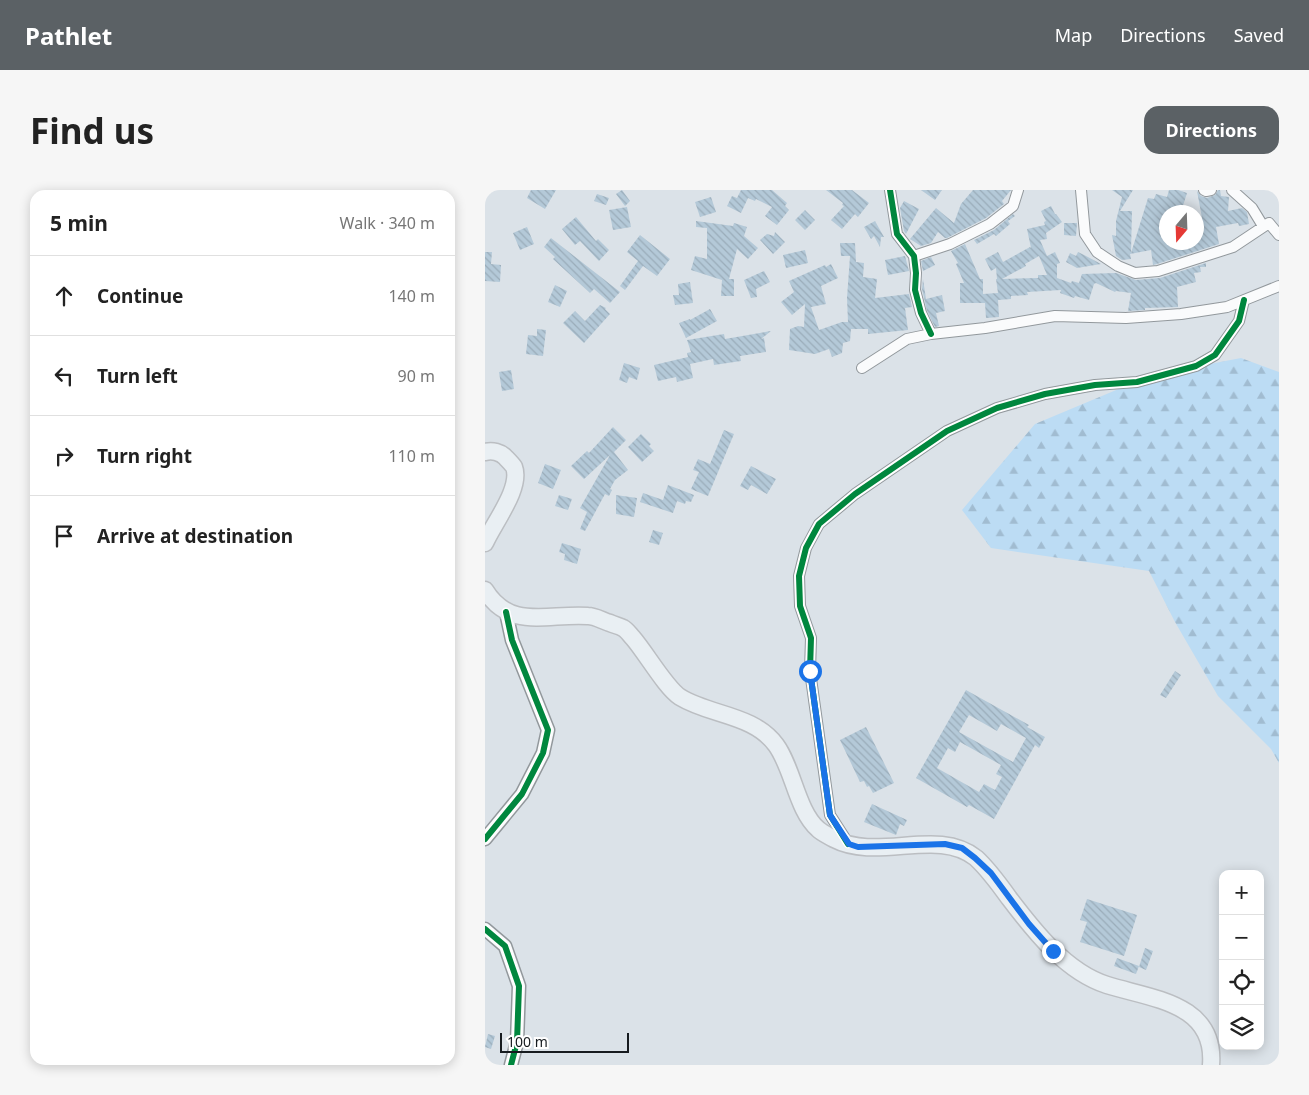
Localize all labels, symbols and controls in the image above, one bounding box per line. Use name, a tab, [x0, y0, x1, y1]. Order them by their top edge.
text: Pathlet	[25, 19, 112, 52]
text: Map	[1055, 23, 1092, 47]
text: Directions	[1120, 23, 1206, 47]
text: Saved	[1234, 23, 1284, 47]
button: Directions	[1144, 106, 1279, 154]
text: Find us	[30, 107, 154, 154]
north arrow	[1159, 205, 1204, 250]
text: 5 min	[50, 209, 108, 237]
text: Walk · 340 m	[340, 212, 435, 234]
icon: ahead	[50, 282, 78, 310]
text: Continue	[97, 283, 183, 309]
text: 140 m	[388, 285, 435, 307]
icon: left	[50, 362, 78, 390]
text: Turn left	[97, 363, 178, 389]
text: 90 m	[398, 365, 435, 387]
icon: right	[50, 442, 78, 470]
text: Turn right	[97, 443, 192, 469]
text: 110 m	[388, 445, 435, 467]
icon: arrive	[50, 522, 78, 550]
text: Arrive at destination	[97, 523, 293, 549]
route start	[799, 660, 822, 683]
map controls	[1219, 870, 1264, 1050]
button: +	[1219, 870, 1264, 915]
button: −	[1219, 915, 1264, 960]
route end	[1042, 940, 1065, 963]
button: locate	[1219, 960, 1264, 1005]
button: layers	[1219, 1005, 1264, 1050]
scale bar	[500, 1030, 629, 1053]
text: 100 m	[507, 1032, 548, 1051]

